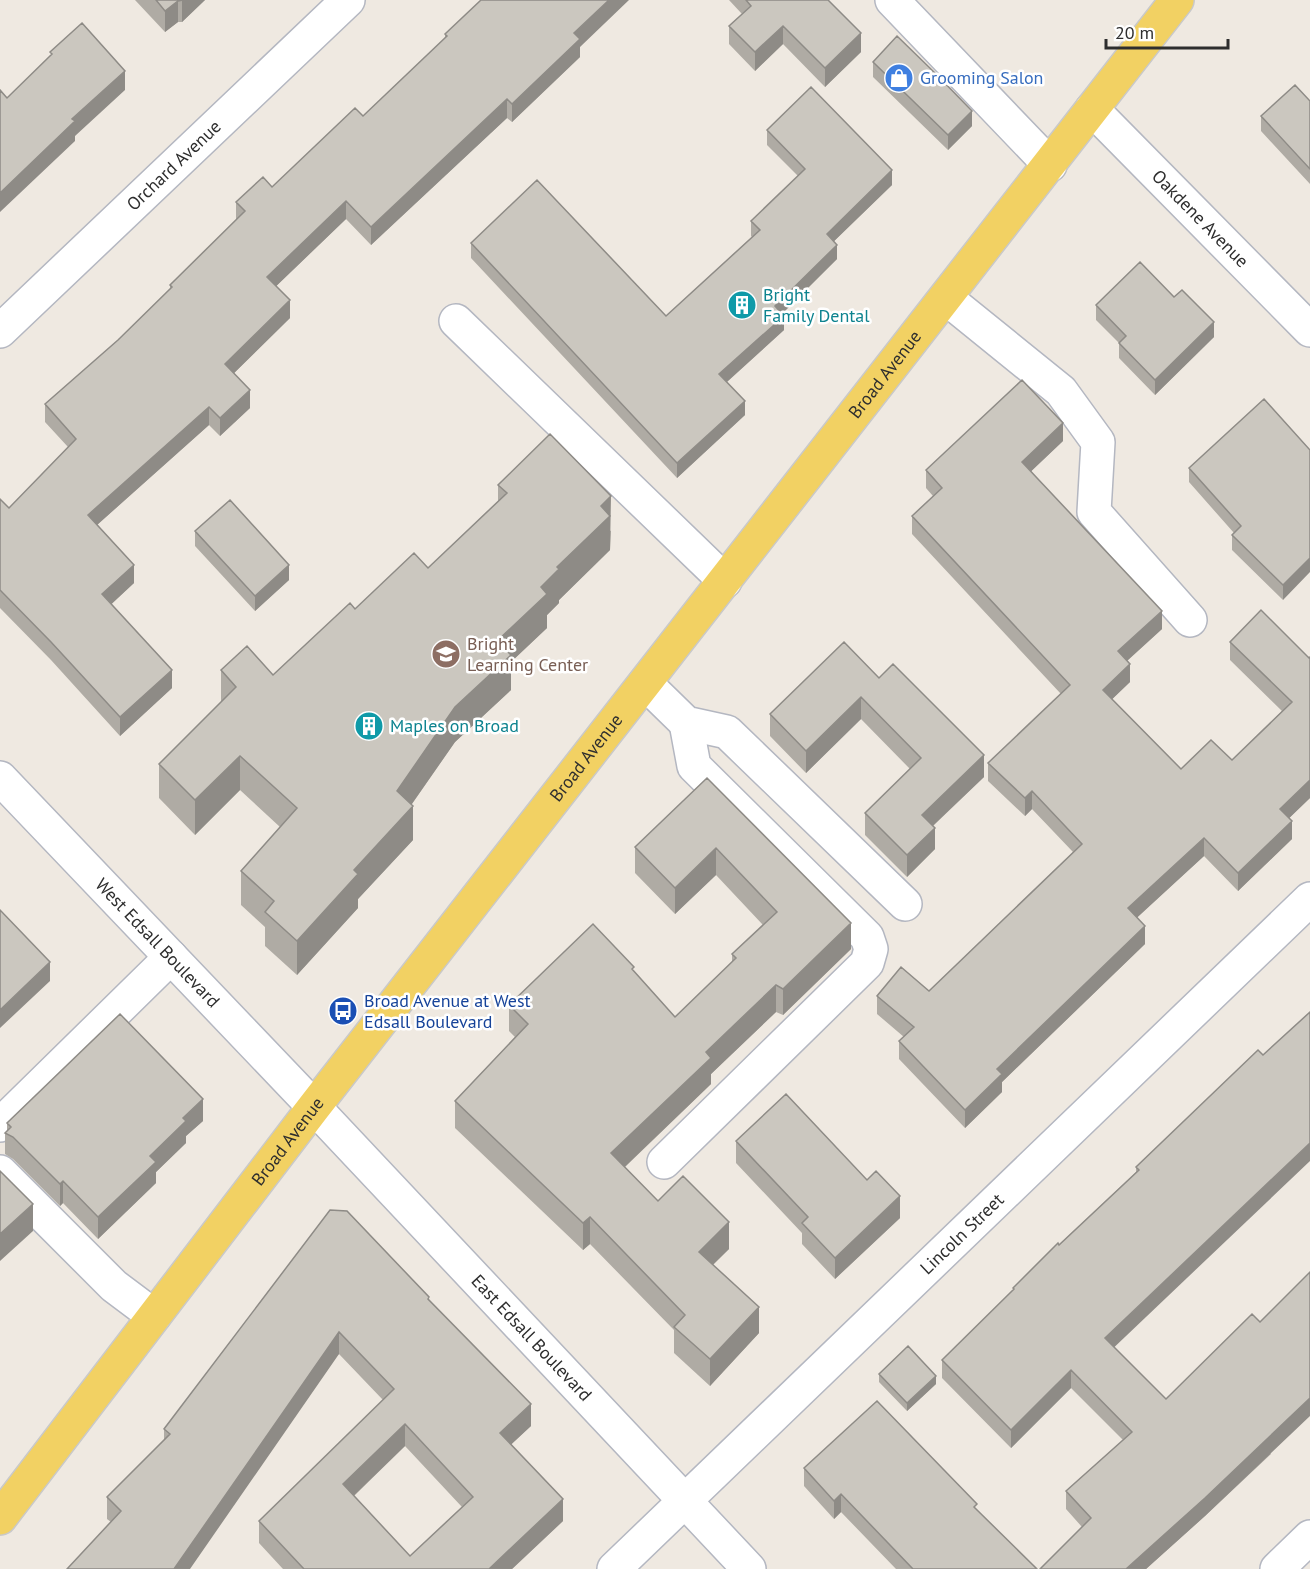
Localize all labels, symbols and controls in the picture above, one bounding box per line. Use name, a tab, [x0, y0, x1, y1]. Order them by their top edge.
scale bar	[1106, 12, 1228, 50]
text: 20 m	[1115, 21, 1154, 44]
shop icon: Grooming Salon	[883, 62, 915, 94]
place label: Grooming Salon	[920, 66, 1043, 89]
street label: Orchard Avenue	[122, 115, 226, 215]
street label: Oakdene Avenue	[1147, 165, 1254, 272]
place label: Bright Family Dental	[763, 283, 870, 327]
building icon: Bright Family Dental	[726, 289, 758, 321]
street label: Broad Avenue	[843, 326, 926, 423]
place label: Bright Learning Center	[467, 632, 588, 676]
school or university icon: Bright Learning Center	[430, 638, 462, 670]
street label: Broad Avenue	[544, 709, 627, 806]
building icon: Maples on Broad	[353, 710, 385, 742]
place label: Maples on Broad	[390, 714, 519, 737]
street label: West Edsall Boulevard	[91, 873, 225, 1012]
place label: Broad Avenue at West Edsall Boulevard	[364, 989, 531, 1033]
bus stop icon: Broad Avenue at West Edsall Boulevard	[327, 995, 359, 1027]
street label: Broad Avenue	[246, 1092, 329, 1190]
street label: Lincoln Street	[915, 1188, 1008, 1279]
street label: East Edsall Boulevard	[467, 1269, 597, 1406]

